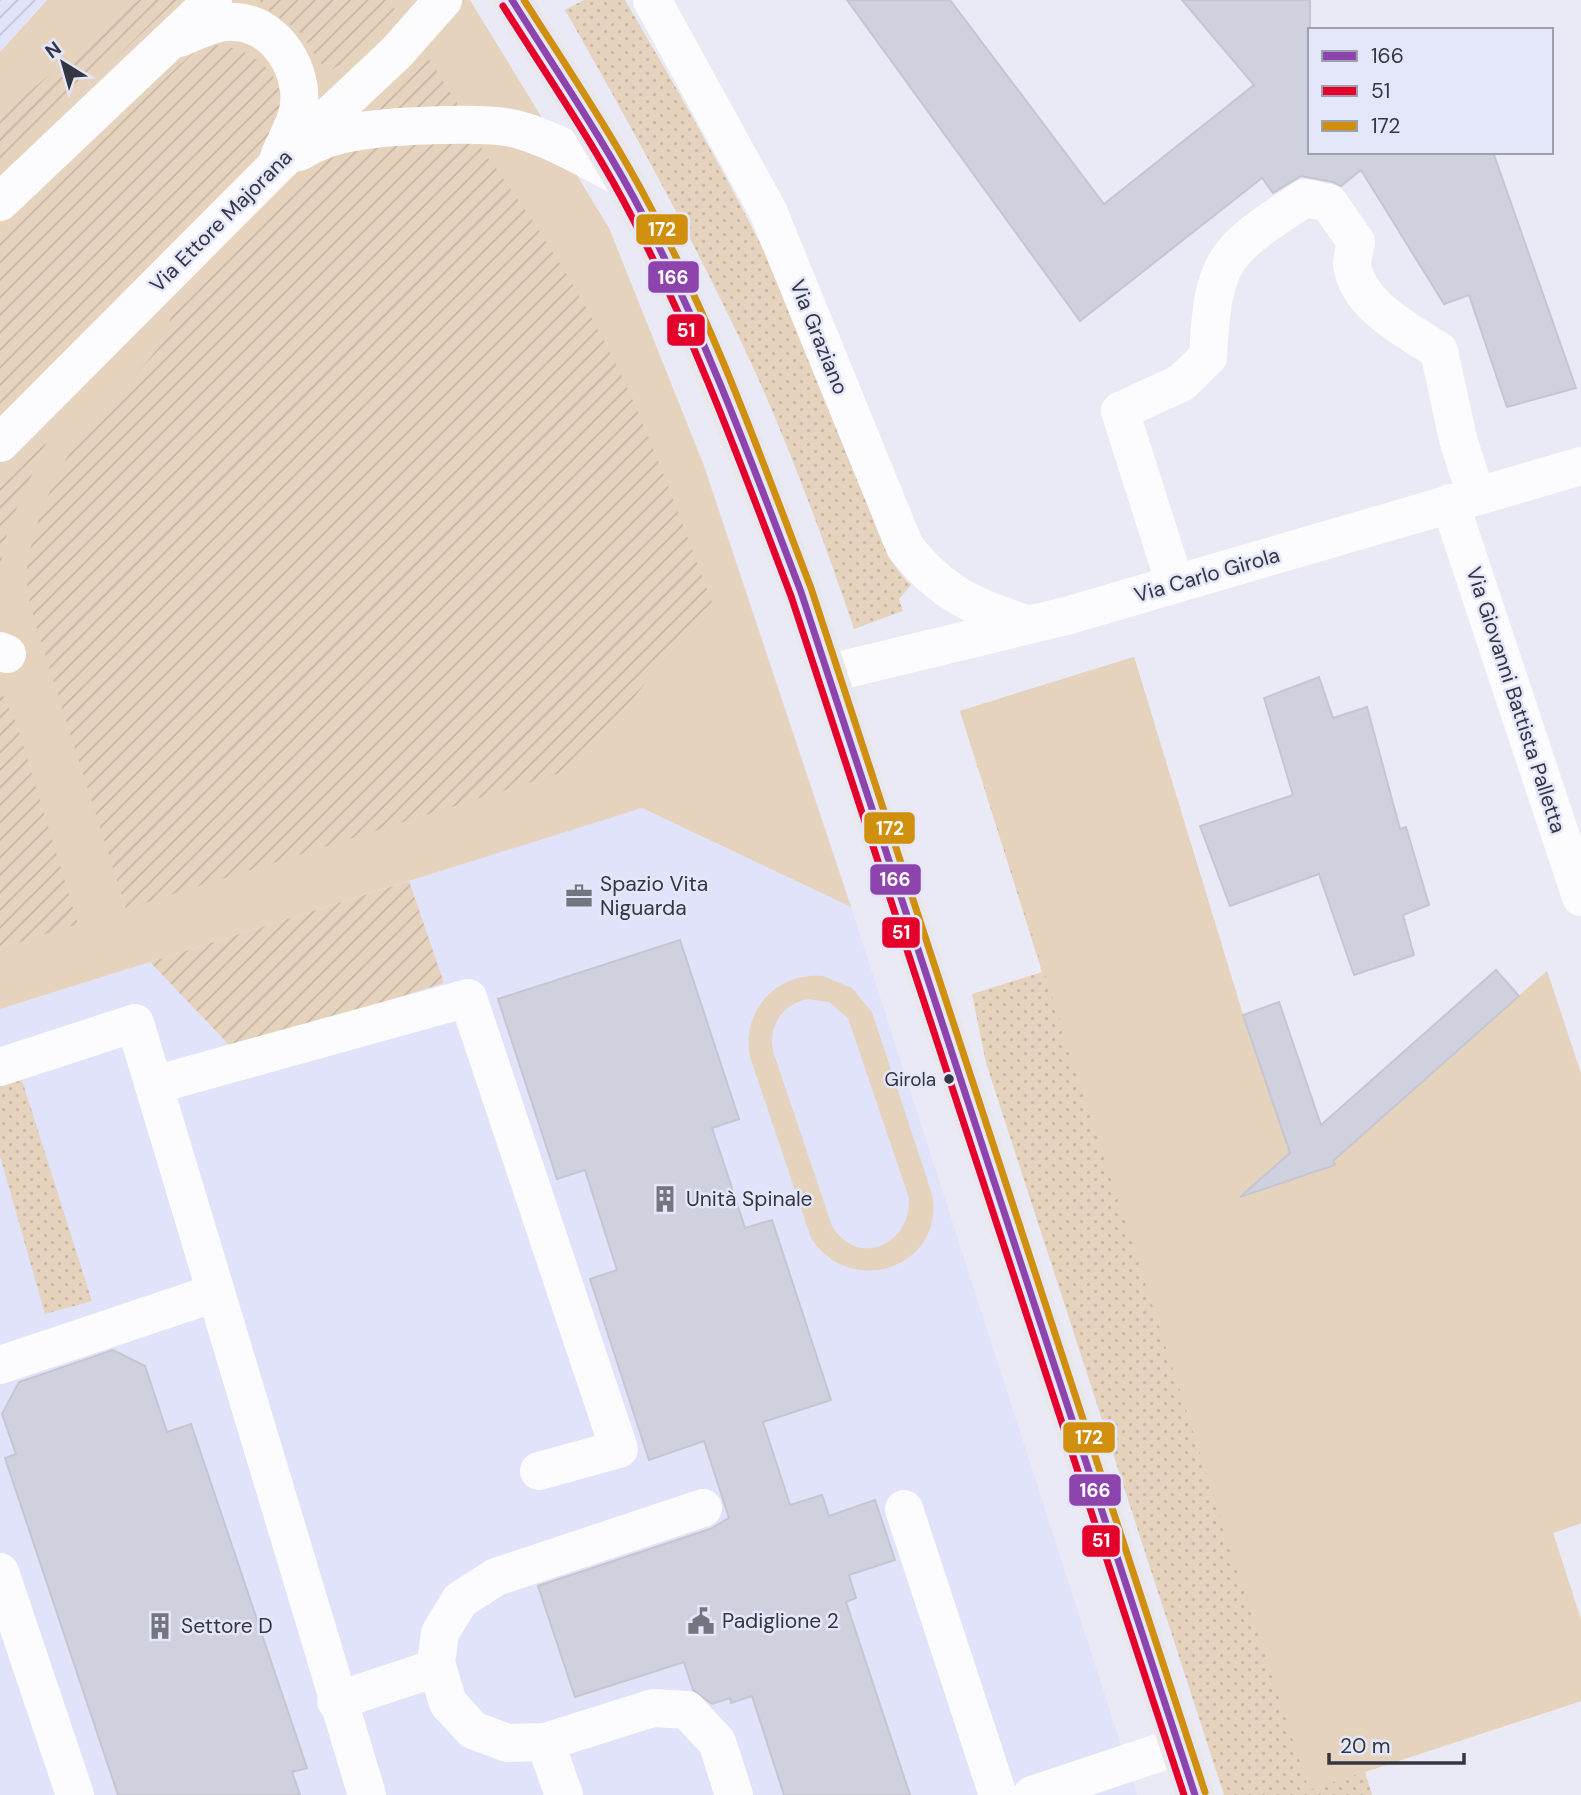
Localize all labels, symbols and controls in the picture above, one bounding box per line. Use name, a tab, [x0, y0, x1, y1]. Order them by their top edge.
north arrow	[28, 28, 98, 98]
legend	[1308, 28, 1553, 154]
text: N	[40, 36, 66, 64]
text: 166	[1371, 42, 1404, 70]
text: 51	[1371, 77, 1390, 105]
text: 172	[1371, 112, 1400, 140]
street label: Via Ettore Majorana	[144, 144, 298, 298]
line badge: 172	[635, 213, 689, 246]
text: 172	[648, 217, 676, 242]
line badge: 166	[647, 260, 700, 294]
text: 166	[657, 265, 689, 290]
street label: Via Graziano	[783, 275, 855, 399]
line badge: 51	[666, 313, 706, 347]
text: 51	[677, 318, 695, 343]
street label: Via Carlo Girola	[1131, 541, 1283, 609]
street label: Via Giovanni Battista Palletta	[1460, 563, 1572, 837]
line badge: 172	[863, 811, 916, 845]
text: 172	[876, 816, 904, 841]
line badge: 166	[869, 863, 922, 896]
text: 166	[879, 867, 911, 892]
place label: Spazio Vita Niguarda	[600, 870, 708, 922]
office icon: Spazio Vita Niguarda	[564, 881, 594, 911]
line badge: 51	[881, 916, 921, 949]
text: 51	[892, 920, 910, 945]
place label: Girola	[885, 1067, 936, 1092]
marker: Girola	[942, 1072, 956, 1086]
building icon: Unità Spinale	[650, 1184, 680, 1214]
place label: Unità Spinale	[686, 1185, 813, 1213]
line badge: 172	[1062, 1421, 1116, 1454]
text: 172	[1075, 1425, 1103, 1450]
line badge: 166	[1068, 1473, 1122, 1507]
text: 166	[1079, 1478, 1111, 1503]
line badge: 51	[1081, 1524, 1121, 1558]
text: 51	[1092, 1528, 1110, 1553]
public building icon: Padiglione 2	[686, 1606, 716, 1636]
place label: Padiglione 2	[722, 1607, 839, 1635]
building icon: Settore D	[145, 1611, 175, 1641]
place label: Settore D	[181, 1612, 273, 1640]
scale bar	[1329, 1722, 1464, 1766]
text: 20 m	[1340, 1732, 1391, 1760]

